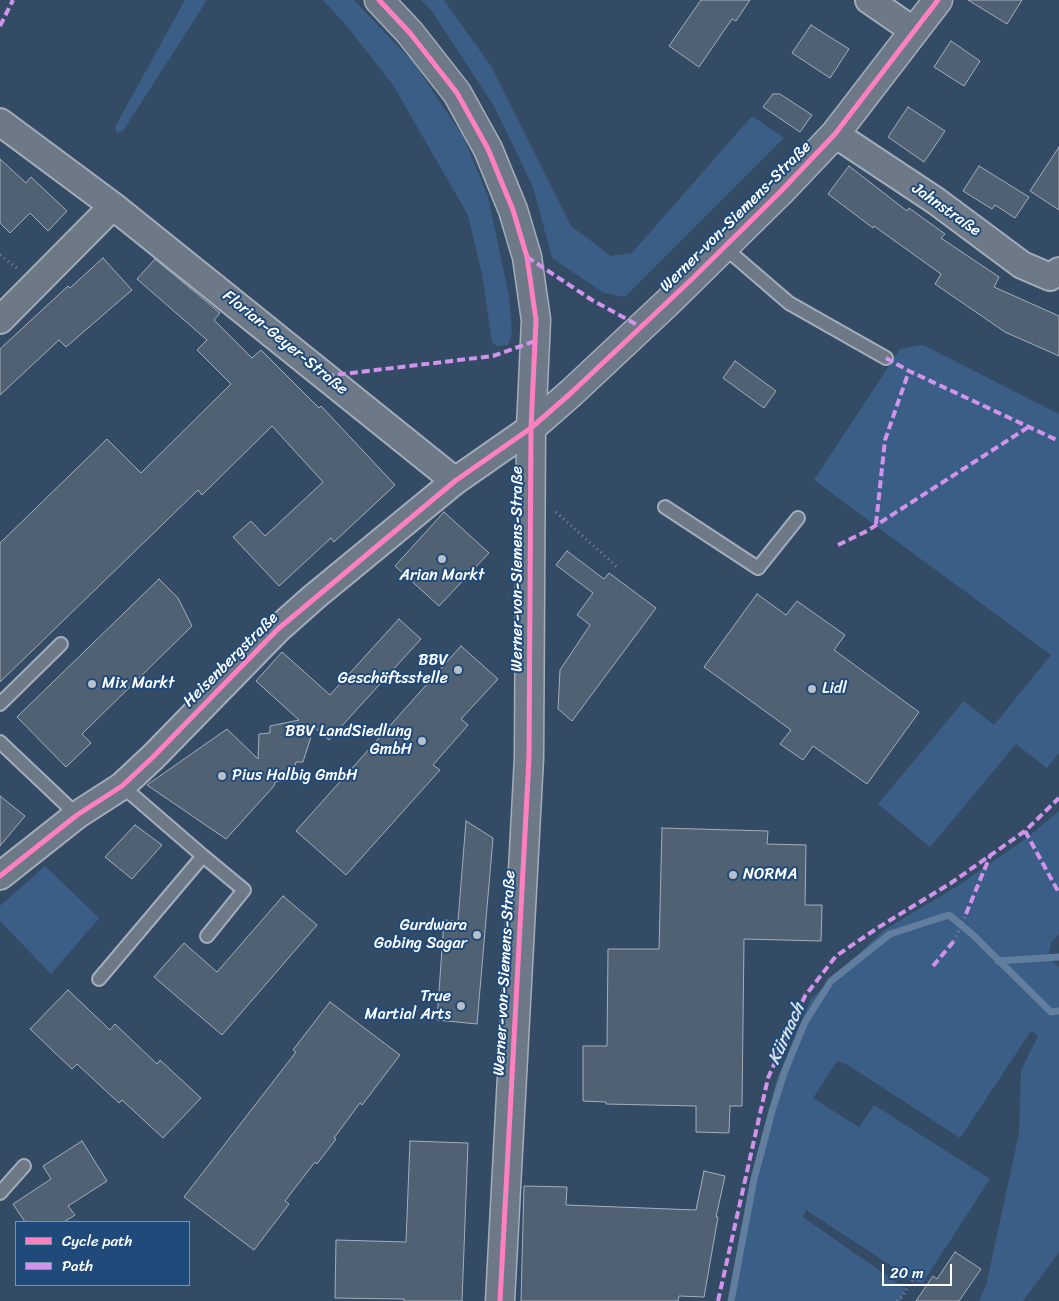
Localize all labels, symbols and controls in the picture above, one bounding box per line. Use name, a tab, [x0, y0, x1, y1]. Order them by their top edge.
street label: Werner-von-Siemens-Straße	[656, 137, 816, 297]
street label: Jahnstraße	[908, 179, 984, 241]
street label: Florian-Geyer-Straße	[219, 287, 351, 399]
street label: Werner-von-Siemens-Straße	[508, 466, 528, 672]
marker: Arian Markt	[436, 553, 448, 565]
place label: Arian Markt	[400, 566, 484, 586]
street label: Heisenbergstraße	[180, 609, 282, 711]
place label: BBV Geschäftsstelle	[338, 651, 448, 689]
marker: BBV Geschäftsstelle	[452, 664, 464, 676]
place label: Mix Markt	[102, 674, 174, 694]
marker: Mix Markt	[86, 678, 98, 690]
place label: Lidl	[822, 679, 847, 699]
marker: Lidl	[806, 683, 818, 695]
place label: BBV LandSiedlung GmbH	[285, 722, 412, 760]
marker: BBV LandSiedlung GmbH	[416, 735, 428, 747]
place label: Pius Halbig GmbH	[232, 766, 357, 786]
marker: Pius Halbig GmbH	[216, 770, 228, 782]
place label: NORMA	[743, 865, 797, 885]
marker: NORMA	[727, 869, 739, 881]
street label: Werner-von-Siemens-Straße	[490, 870, 520, 1076]
place label: Gurdwara Gobing Sagar	[374, 916, 467, 954]
marker: Gurdwara Gobing Sagar	[471, 929, 483, 941]
place label: True Martial Arts	[365, 987, 451, 1025]
marker: True Martial Arts	[455, 1000, 467, 1012]
water label: Kürnach	[764, 1000, 810, 1068]
legend	[15, 1221, 190, 1286]
text: Cycle path	[62, 1228, 132, 1254]
text: Path	[62, 1253, 93, 1279]
scale bar	[884, 1254, 954, 1286]
text: 20 m	[890, 1260, 924, 1286]

